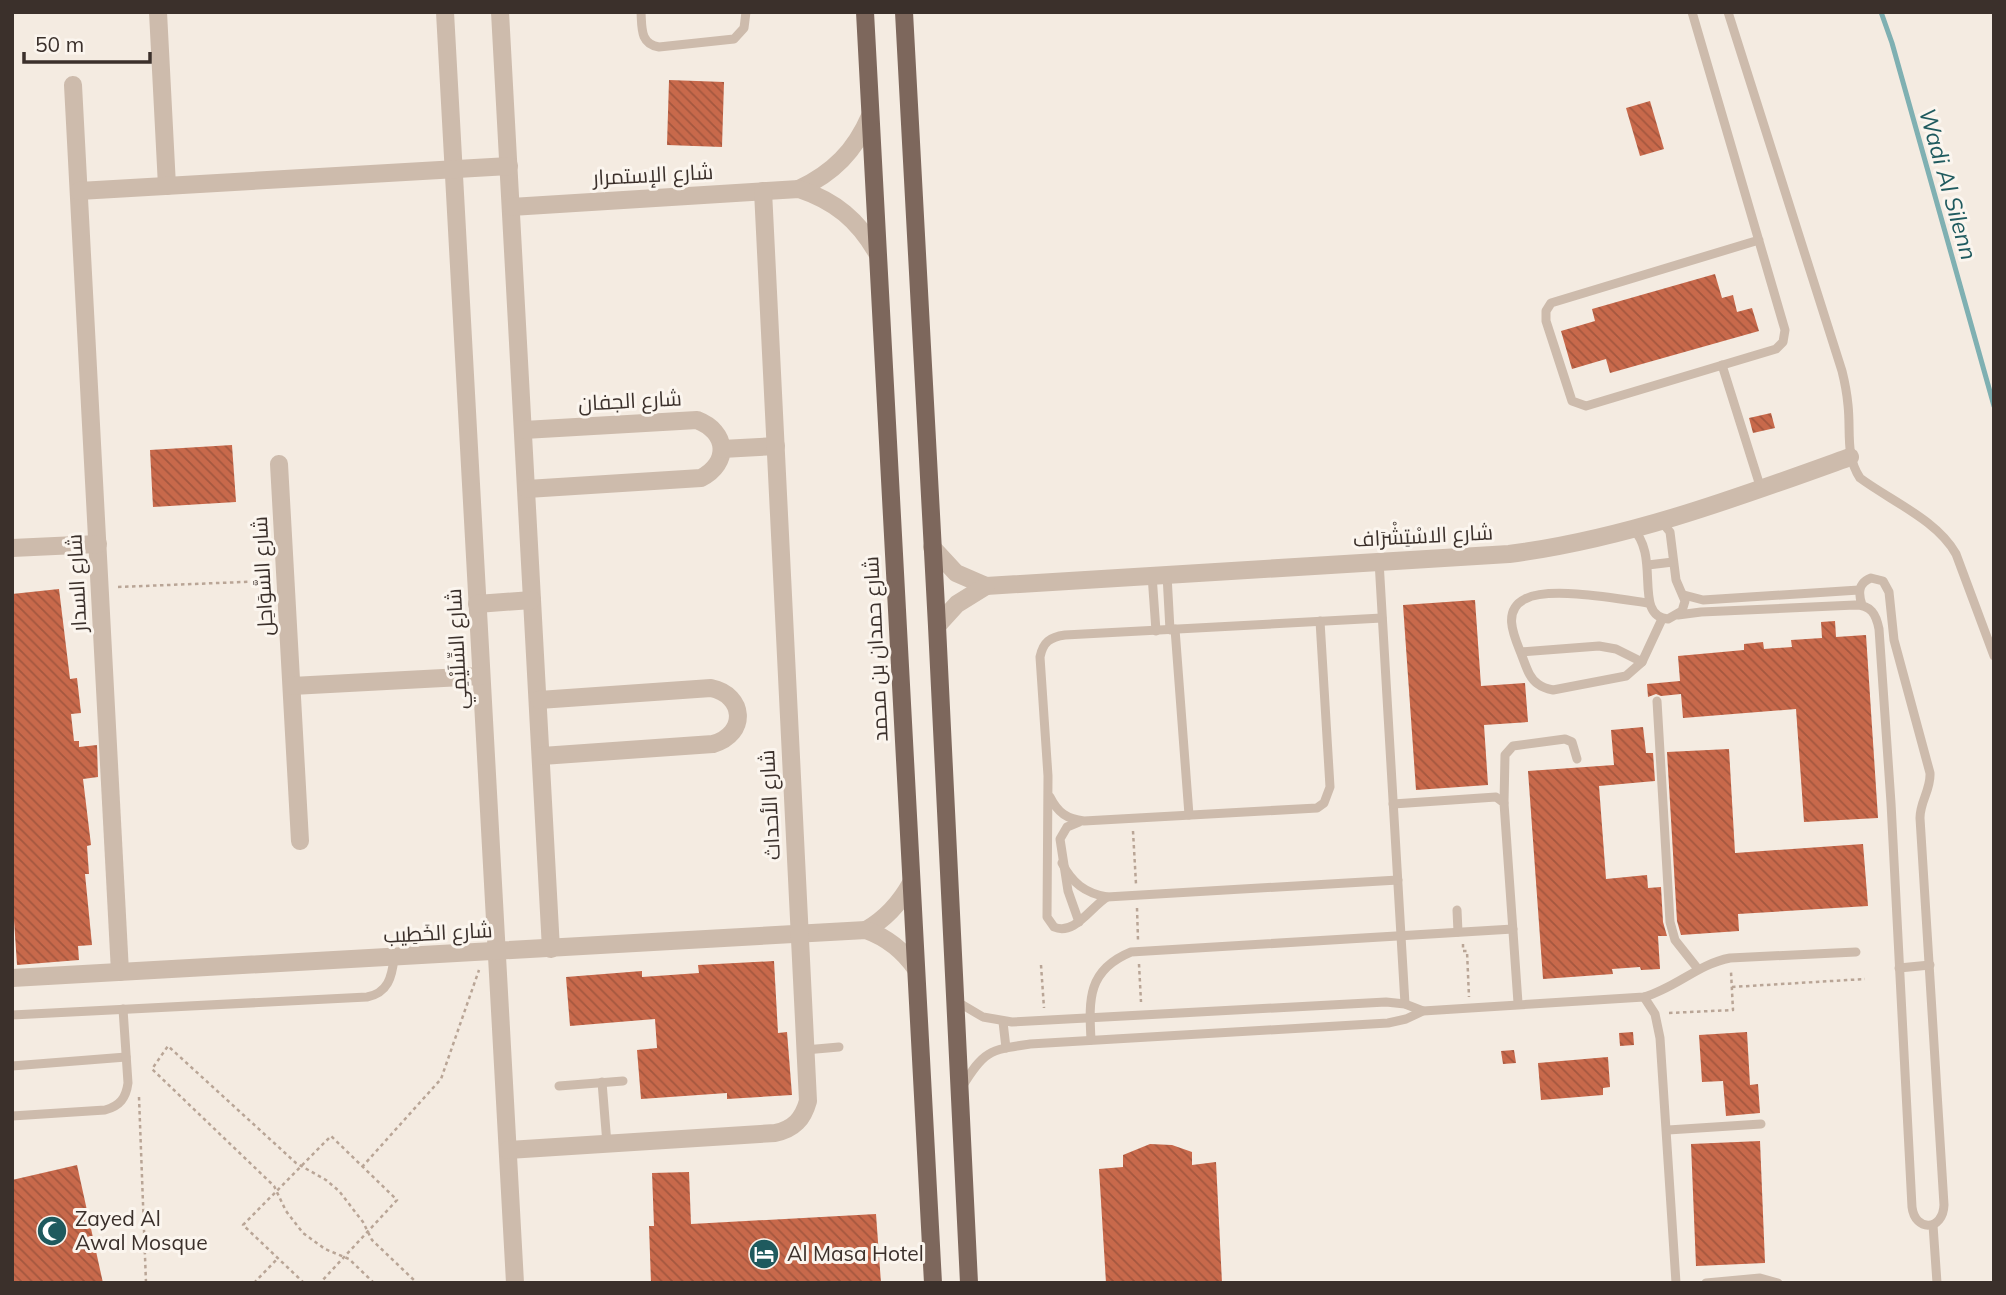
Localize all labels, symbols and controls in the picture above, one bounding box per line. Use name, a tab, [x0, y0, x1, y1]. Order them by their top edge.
scale bar	[24, 21, 150, 65]
text: 50 m	[35, 31, 84, 57]
water label: Wadi Al Silenn	[1913, 105, 1984, 263]
street label: شارع الإستمرار	[591, 158, 714, 192]
street label: شارع الجفان	[577, 384, 683, 418]
street label: شارع السَّوَاحِل	[246, 515, 280, 637]
street label: شارع الاسْتِشْرَاف	[1352, 517, 1494, 554]
street label: شارع السدار	[60, 533, 94, 634]
street label: شارع حمدان بن محمد	[857, 556, 895, 742]
street label: شارع السِّلَيْمِي	[440, 588, 476, 710]
street label: شارع الأحداث	[753, 749, 787, 861]
street label: شارع الخَطِيب	[383, 916, 493, 950]
place label: Zayed Al Awal Mosque	[75, 1205, 208, 1255]
mosque icon: Zayed Al Awal Mosque	[35, 1214, 69, 1248]
hotel icon: Al Masa Hotel	[747, 1237, 781, 1271]
place label: Al Masa Hotel	[787, 1240, 924, 1266]

